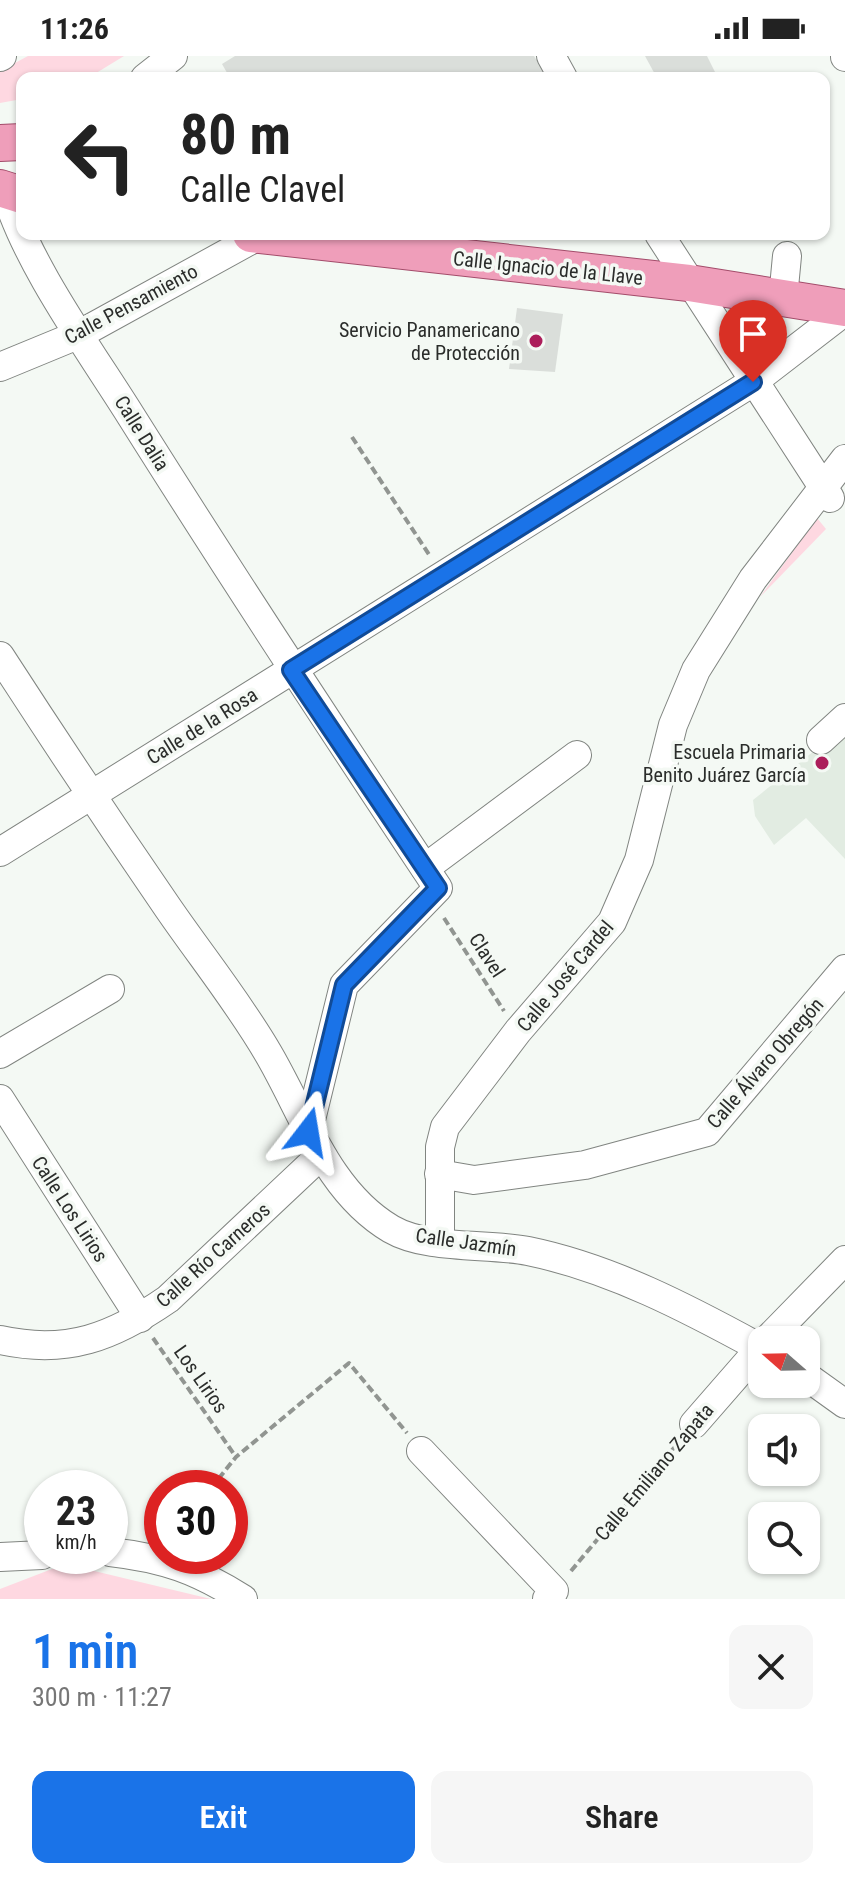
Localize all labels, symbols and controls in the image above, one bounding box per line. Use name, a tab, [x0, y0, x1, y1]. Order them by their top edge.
text: 11:26	[40, 11, 109, 46]
text: 80 m	[180, 102, 291, 168]
icon: left	[48, 104, 152, 208]
text: Calle Clavel	[180, 169, 345, 211]
street label: Calle Ignacio de la Llave	[452, 246, 644, 290]
street label: Calle Pensamiento	[60, 259, 202, 349]
pin	[719, 300, 787, 382]
icon: arrive	[731, 312, 775, 356]
place label: Servicio Panamericano de Protección	[339, 318, 520, 365]
marker: Servicio Panamericano de Protección	[527, 332, 545, 350]
street label: Calle Dalia	[110, 391, 174, 475]
street label: Calle de la Rosa	[142, 682, 262, 770]
place label: Escuela Primaria Benito Juárez García	[643, 740, 806, 787]
marker: Escuela Primaria Benito Juárez García	[813, 754, 831, 772]
street label: Calle José Cardel	[512, 916, 618, 1036]
street label: Clavel	[464, 928, 510, 982]
street label: Calle Álvaro Obregón	[702, 993, 828, 1133]
position arrow	[266, 1090, 350, 1174]
street label: Calle Los Lirios	[27, 1152, 113, 1266]
street label: Calle Río Carneros	[151, 1198, 275, 1312]
street label: Calle Jazmín	[414, 1223, 518, 1261]
north arrow	[748, 1326, 820, 1398]
map controls	[748, 1326, 820, 1574]
street label: Los Lirios	[169, 1340, 233, 1418]
street label: Calle Emiliano Zapata	[590, 1399, 718, 1545]
button: sound	[748, 1414, 820, 1486]
speed limit sign: 30	[144, 1470, 248, 1574]
text: 23	[56, 1488, 96, 1535]
button: search	[748, 1502, 820, 1574]
text: km/h	[55, 1530, 97, 1554]
text: 1 min	[32, 1623, 138, 1680]
button: close	[729, 1625, 813, 1709]
text: 300 m · 11:27	[32, 1682, 172, 1712]
button: Exit	[32, 1771, 415, 1863]
button: Share	[431, 1771, 813, 1863]

